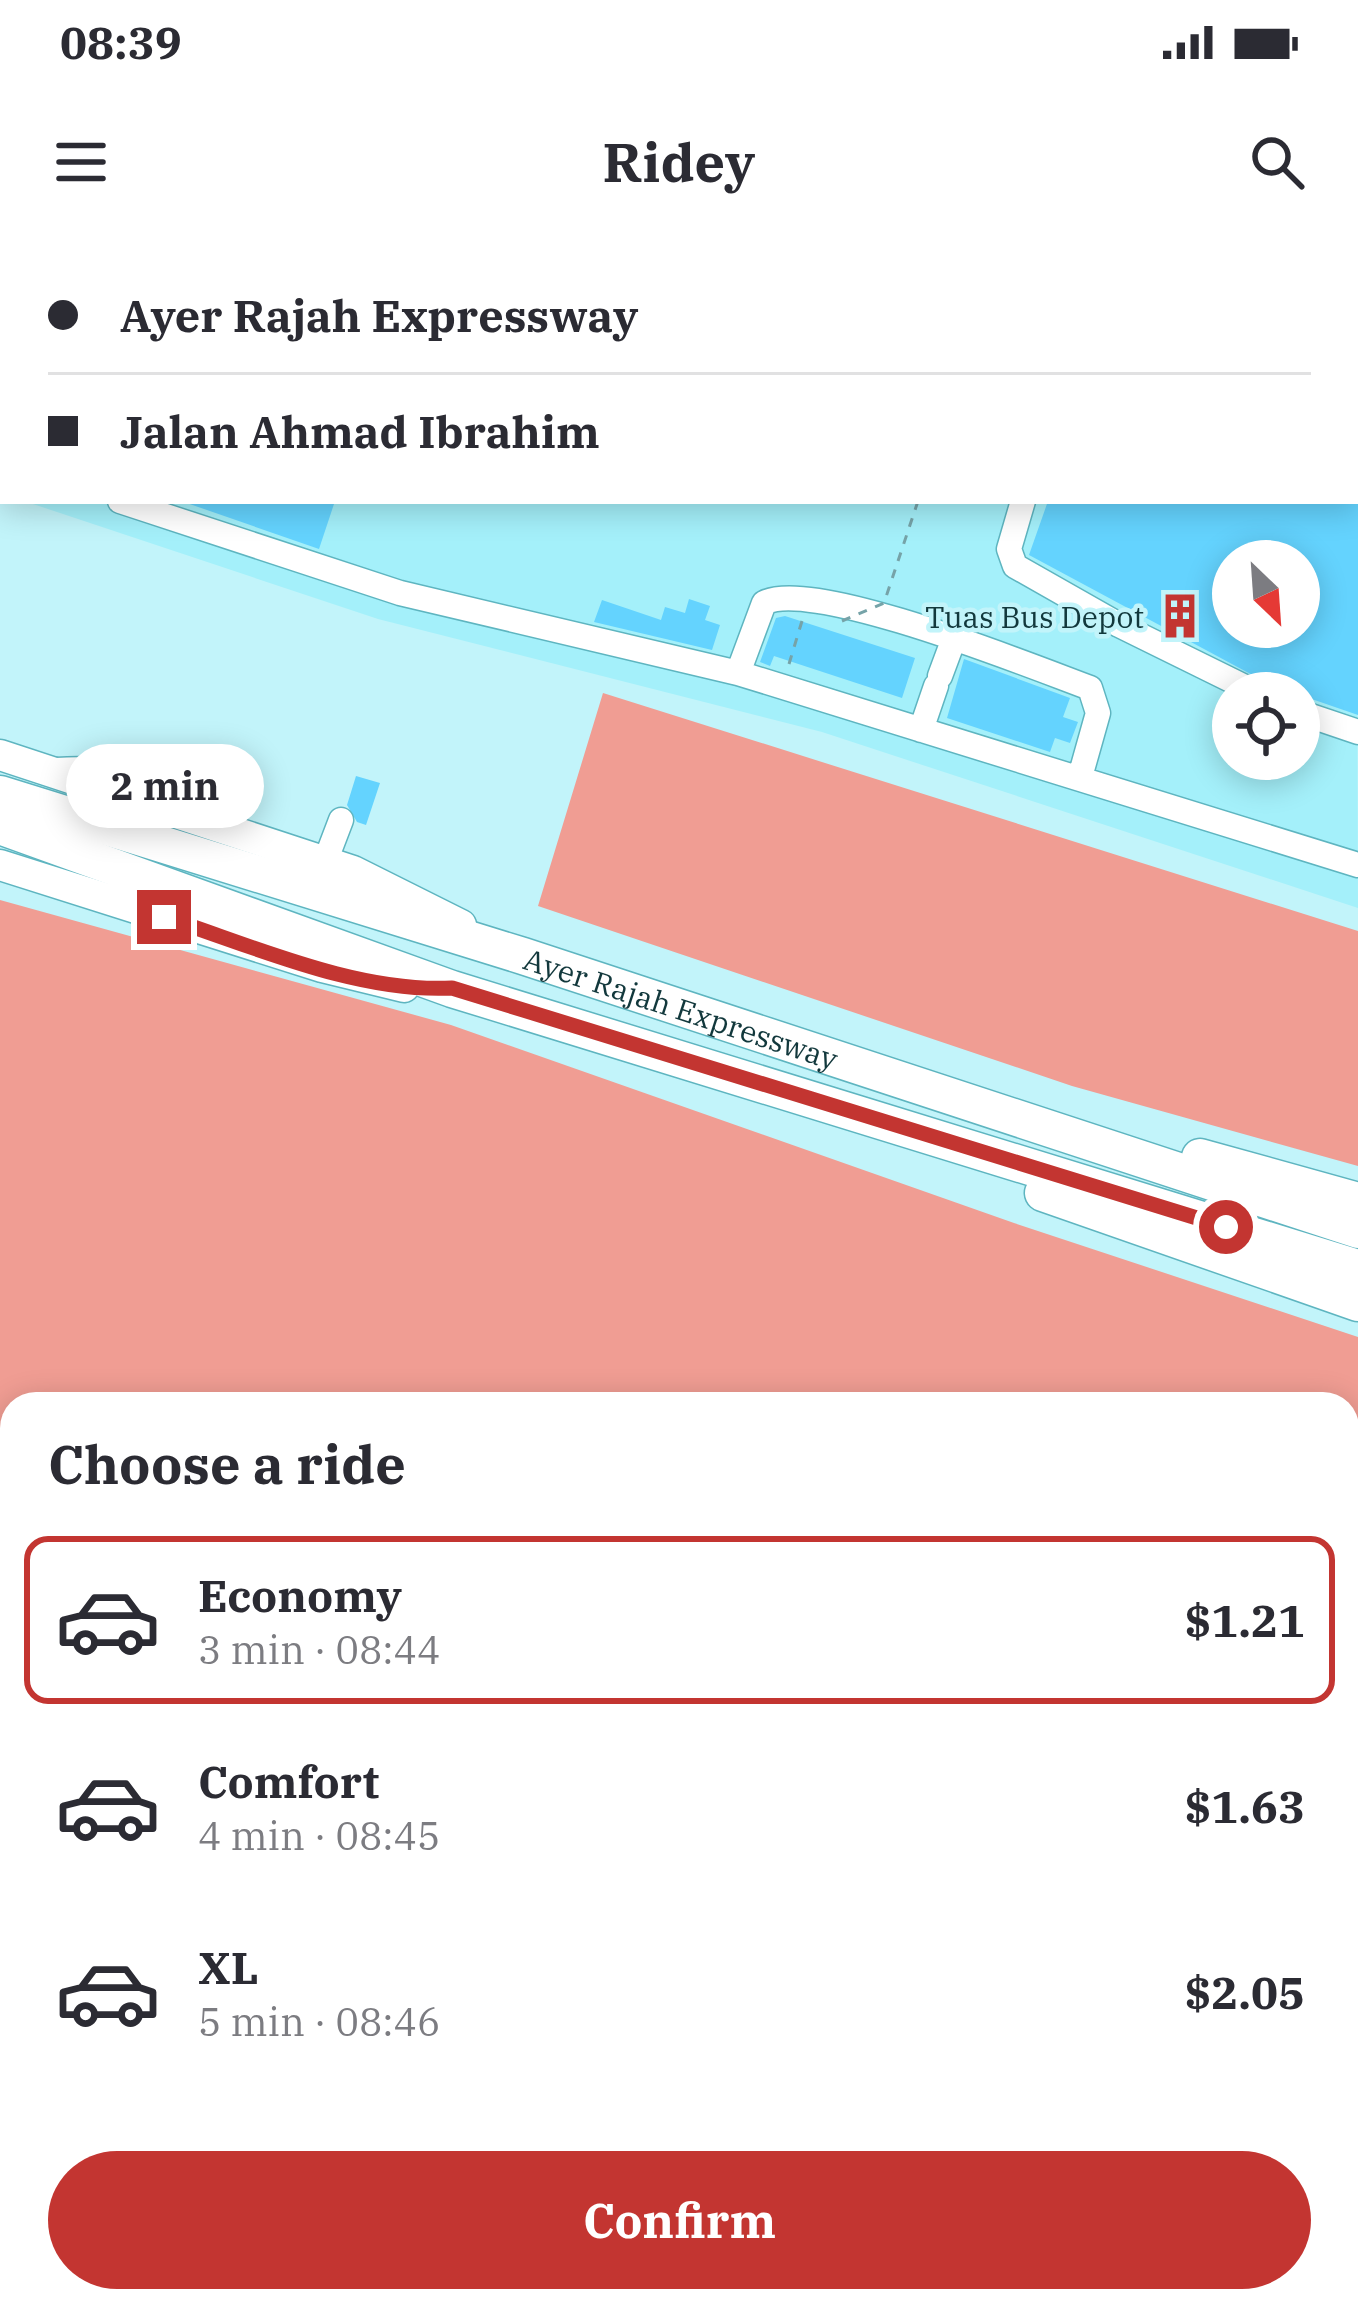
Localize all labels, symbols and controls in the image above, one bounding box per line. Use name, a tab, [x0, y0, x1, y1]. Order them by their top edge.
text: 08:39	[60, 13, 182, 71]
text: Ridey	[603, 127, 755, 197]
icon: menu	[48, 129, 114, 195]
icon: search	[1244, 129, 1310, 195]
text: Ayer Rajah Expressway	[120, 286, 638, 344]
text: Jalan Ahmad Ibrahim	[120, 402, 600, 460]
north arrow	[1212, 540, 1320, 648]
map controls	[1212, 540, 1320, 780]
building icon: Tuas Bus Depot	[1155, 591, 1205, 641]
place label: Tuas Bus Depot	[925, 597, 1144, 636]
button: locate	[1212, 672, 1320, 780]
callout: 2 min	[65, 743, 263, 827]
text: 2 min	[110, 760, 220, 811]
route end	[137, 890, 191, 944]
street label: Ayer Rajah Expressway	[519, 938, 843, 1078]
route start	[1199, 1200, 1253, 1254]
text: Choose a ride	[48, 1429, 406, 1499]
icon: car	[54, 1566, 162, 1674]
text: Economy	[198, 1566, 402, 1624]
text: $1.21	[1185, 1591, 1305, 1649]
text: 3 min · 08:44	[198, 1624, 440, 1675]
icon: car	[54, 1752, 162, 1860]
text: Comfort	[198, 1752, 379, 1810]
text: $1.63	[1185, 1777, 1305, 1835]
text: 4 min · 08:45	[198, 1810, 440, 1861]
icon: car	[54, 1938, 162, 2046]
text: XL	[198, 1938, 259, 1996]
text: $2.05	[1185, 1963, 1305, 2021]
text: 5 min · 08:46	[198, 1996, 440, 2047]
button: Confirm	[48, 2151, 1311, 2289]

